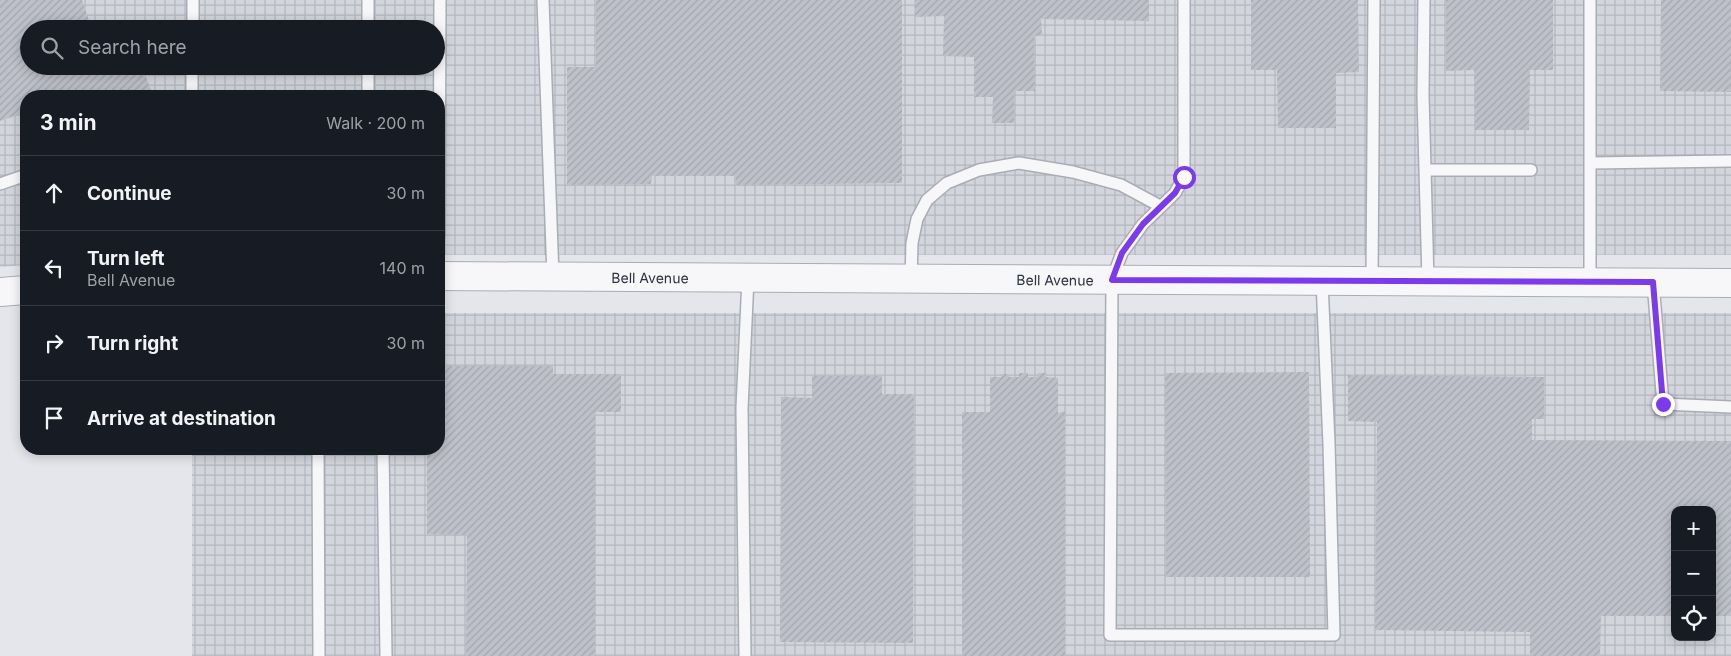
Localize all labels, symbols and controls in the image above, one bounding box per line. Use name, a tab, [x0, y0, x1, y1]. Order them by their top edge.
search box	[20, 20, 445, 75]
icon: search	[38, 34, 66, 62]
text: Search here	[78, 36, 187, 59]
text: 3 min	[40, 110, 96, 135]
text: Walk · 200 m	[326, 113, 425, 133]
route start	[1173, 166, 1196, 189]
icon: ahead	[40, 179, 68, 207]
text: Continue	[87, 182, 172, 205]
text: 30 m	[387, 183, 425, 203]
text: Turn left	[87, 247, 165, 270]
icon: left	[40, 254, 68, 282]
text: 140 m	[380, 258, 425, 278]
street label: Bell Avenue	[611, 268, 689, 286]
text: Bell Avenue	[87, 270, 175, 290]
street label: Bell Avenue	[1016, 271, 1094, 288]
icon: right	[40, 329, 68, 357]
text: Turn right	[87, 332, 178, 355]
text: 30 m	[387, 333, 425, 353]
route end	[1652, 393, 1675, 416]
icon: arrive	[40, 404, 68, 432]
text: Arrive at destination	[87, 407, 276, 430]
map controls	[1671, 506, 1716, 641]
button: +	[1671, 506, 1716, 551]
button: −	[1671, 551, 1716, 596]
button: locate	[1671, 596, 1716, 641]

